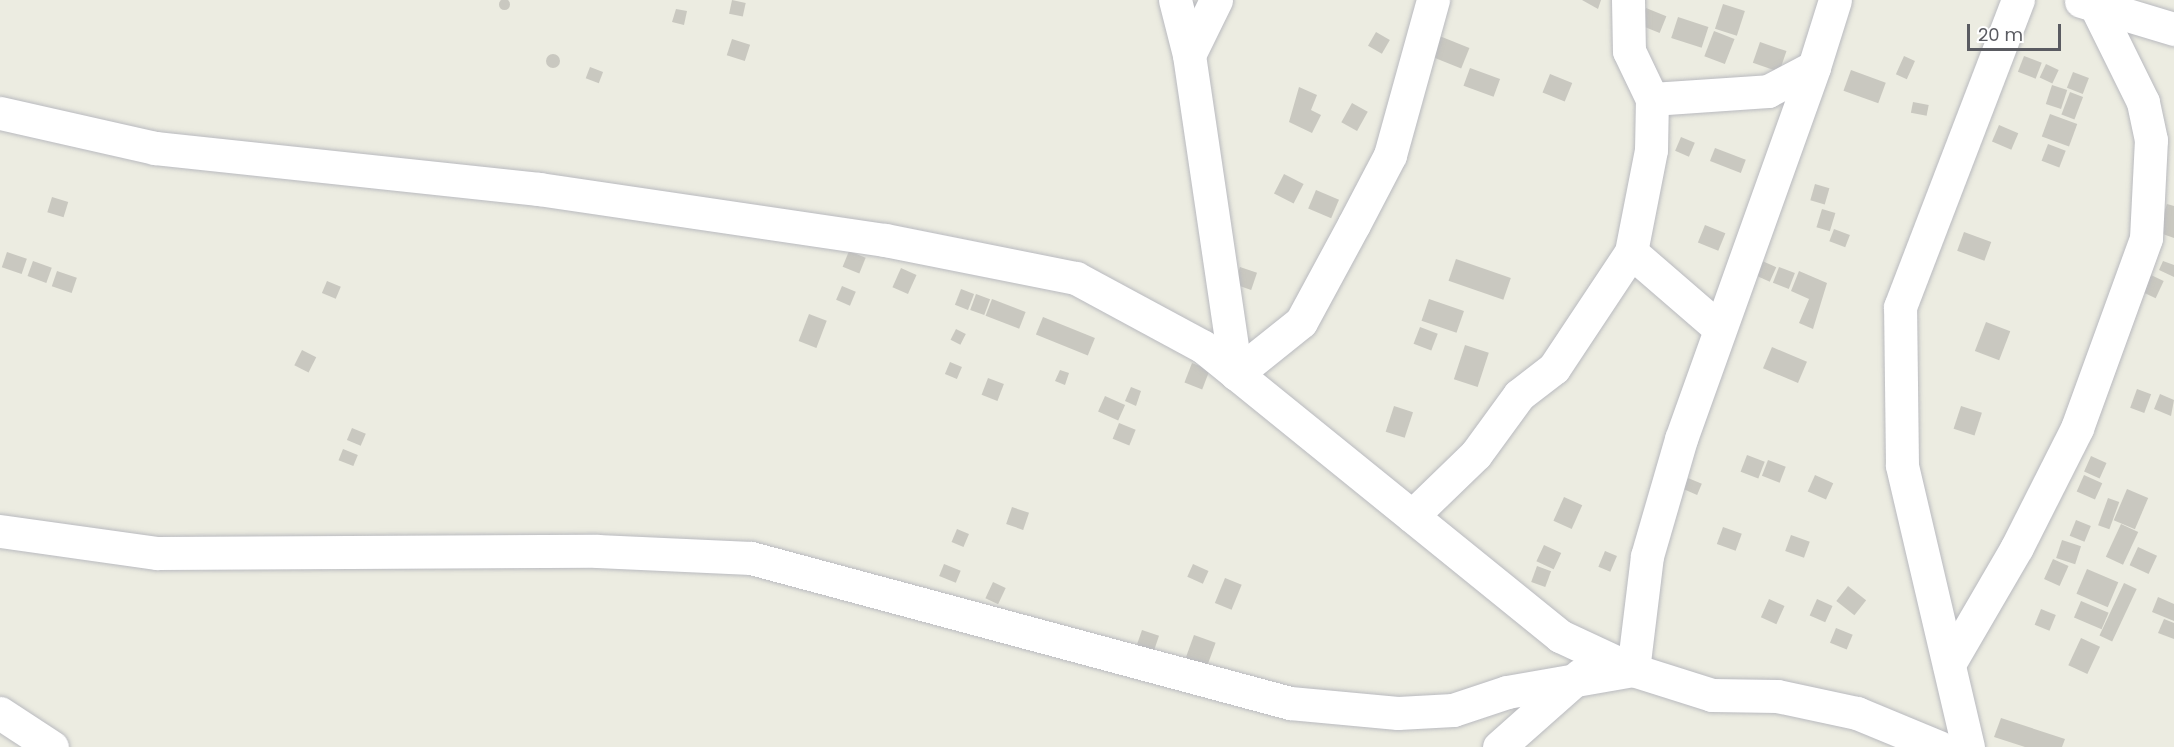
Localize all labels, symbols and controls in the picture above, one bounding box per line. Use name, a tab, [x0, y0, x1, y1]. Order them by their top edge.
scale bar	[1970, 12, 2064, 50]
text: 20 m	[1978, 22, 2023, 47]

